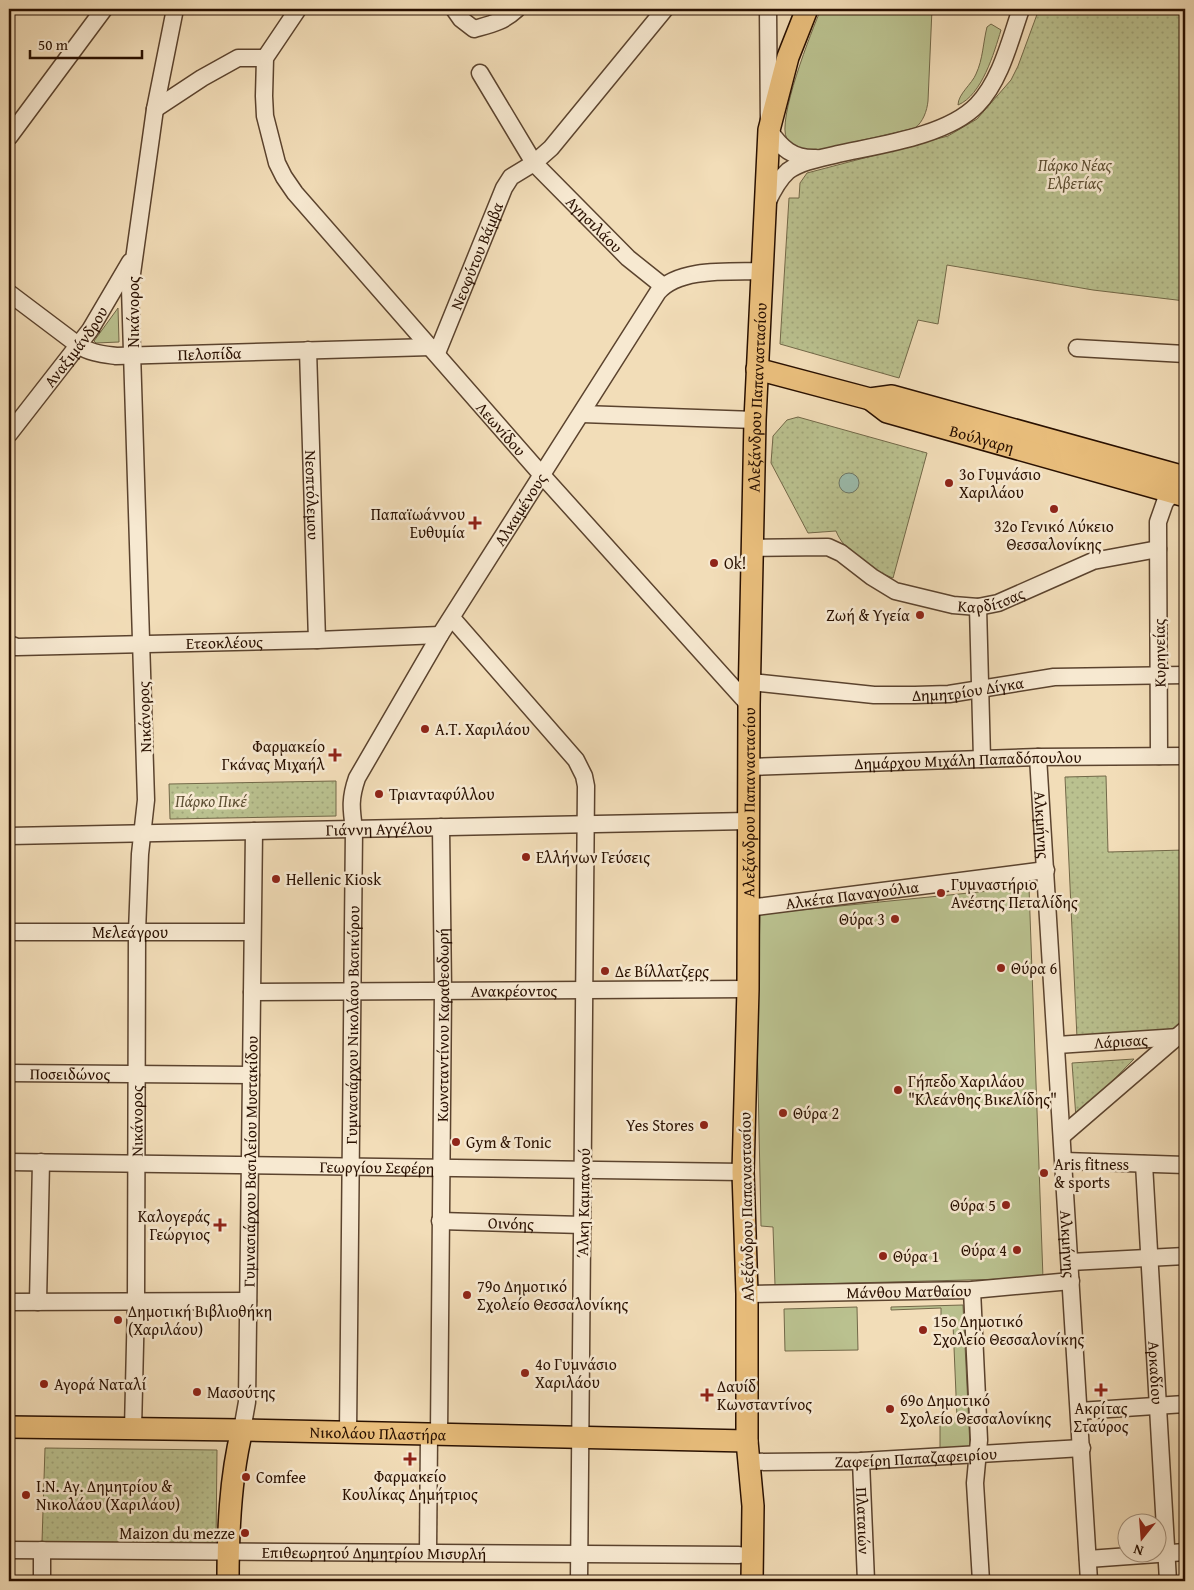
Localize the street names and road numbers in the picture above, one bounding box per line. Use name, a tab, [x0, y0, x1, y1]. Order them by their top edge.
street label: Αγησιλάου	[561, 190, 628, 258]
street label: Νεοφύτου Βάμβα	[444, 198, 509, 313]
street label: Νικάνορος	[121, 276, 145, 348]
street label: Αναξιμάνδρου	[38, 302, 113, 392]
street label: Αλεξάνδρου Παπαναστασίου	[741, 302, 773, 493]
street label: Πελοπίδα	[177, 340, 242, 366]
street label: Λεωνίδου	[471, 396, 532, 461]
street label: Βούλγαρη	[947, 418, 1017, 459]
street label: Νεοπτόλεμου	[299, 450, 326, 540]
street label: Αλκαμένους	[488, 468, 552, 551]
street label: Καρδίτσας	[957, 581, 1028, 619]
street label: Κυρηνείας	[1146, 618, 1172, 688]
street label: Ετεοκλέους	[186, 629, 264, 655]
street label: Δημητρίου Δίγκα	[912, 670, 1026, 707]
street label: Νικάνορος	[131, 681, 157, 753]
street label: Αλεξάνδρου Παπαναστασίου	[736, 707, 761, 897]
street label: Δημάρχου Μιχάλη Παπαδόπουλου	[854, 745, 1082, 775]
street label: Αλκμήνης	[1028, 790, 1056, 860]
street label: Γιάννη Αγγέλου	[325, 815, 432, 842]
street label: Αλκέτα Παναγούλια	[784, 874, 921, 915]
street label: Γυμνασιάρχου Νικολάου Βασικύρου	[339, 906, 365, 1144]
street label: Μελεάγρου	[92, 920, 168, 944]
street label: Κωνσταντίνου Καραθεοδωρή	[430, 928, 455, 1122]
street label: Ανακρέοντος	[471, 978, 558, 1003]
street label: Λάρισας	[1093, 1027, 1149, 1055]
street label: Γυμνασιάρχου Βασιλείου Μυστακίδου	[236, 1036, 263, 1287]
street label: Ποσειδώνος	[30, 1061, 111, 1086]
street label: Νικάνορος	[124, 1085, 149, 1157]
street label: Αλεξάνδρου Παπαναστασίου	[732, 1112, 760, 1302]
street label: Άλκη Καμπανού	[570, 1148, 596, 1258]
street label: Γεωργίου Σεφέρη	[319, 1154, 434, 1180]
street label: Αλκμήνης	[1054, 1209, 1082, 1279]
street label: Οινόης	[488, 1210, 535, 1236]
street label: Μάνθου Ματθαίου	[846, 1278, 972, 1304]
street label: Αρκαδίου	[1142, 1340, 1170, 1405]
street label: Νικολάου Πλαστήρα	[309, 1419, 447, 1446]
street label: Ζαφείρη Παπαζαφειρίου	[835, 1441, 998, 1473]
street label: Πλαταιών	[850, 1487, 877, 1555]
street label: Επιθεωρητού Δημητρίου Μισυρλή	[262, 1540, 486, 1565]

